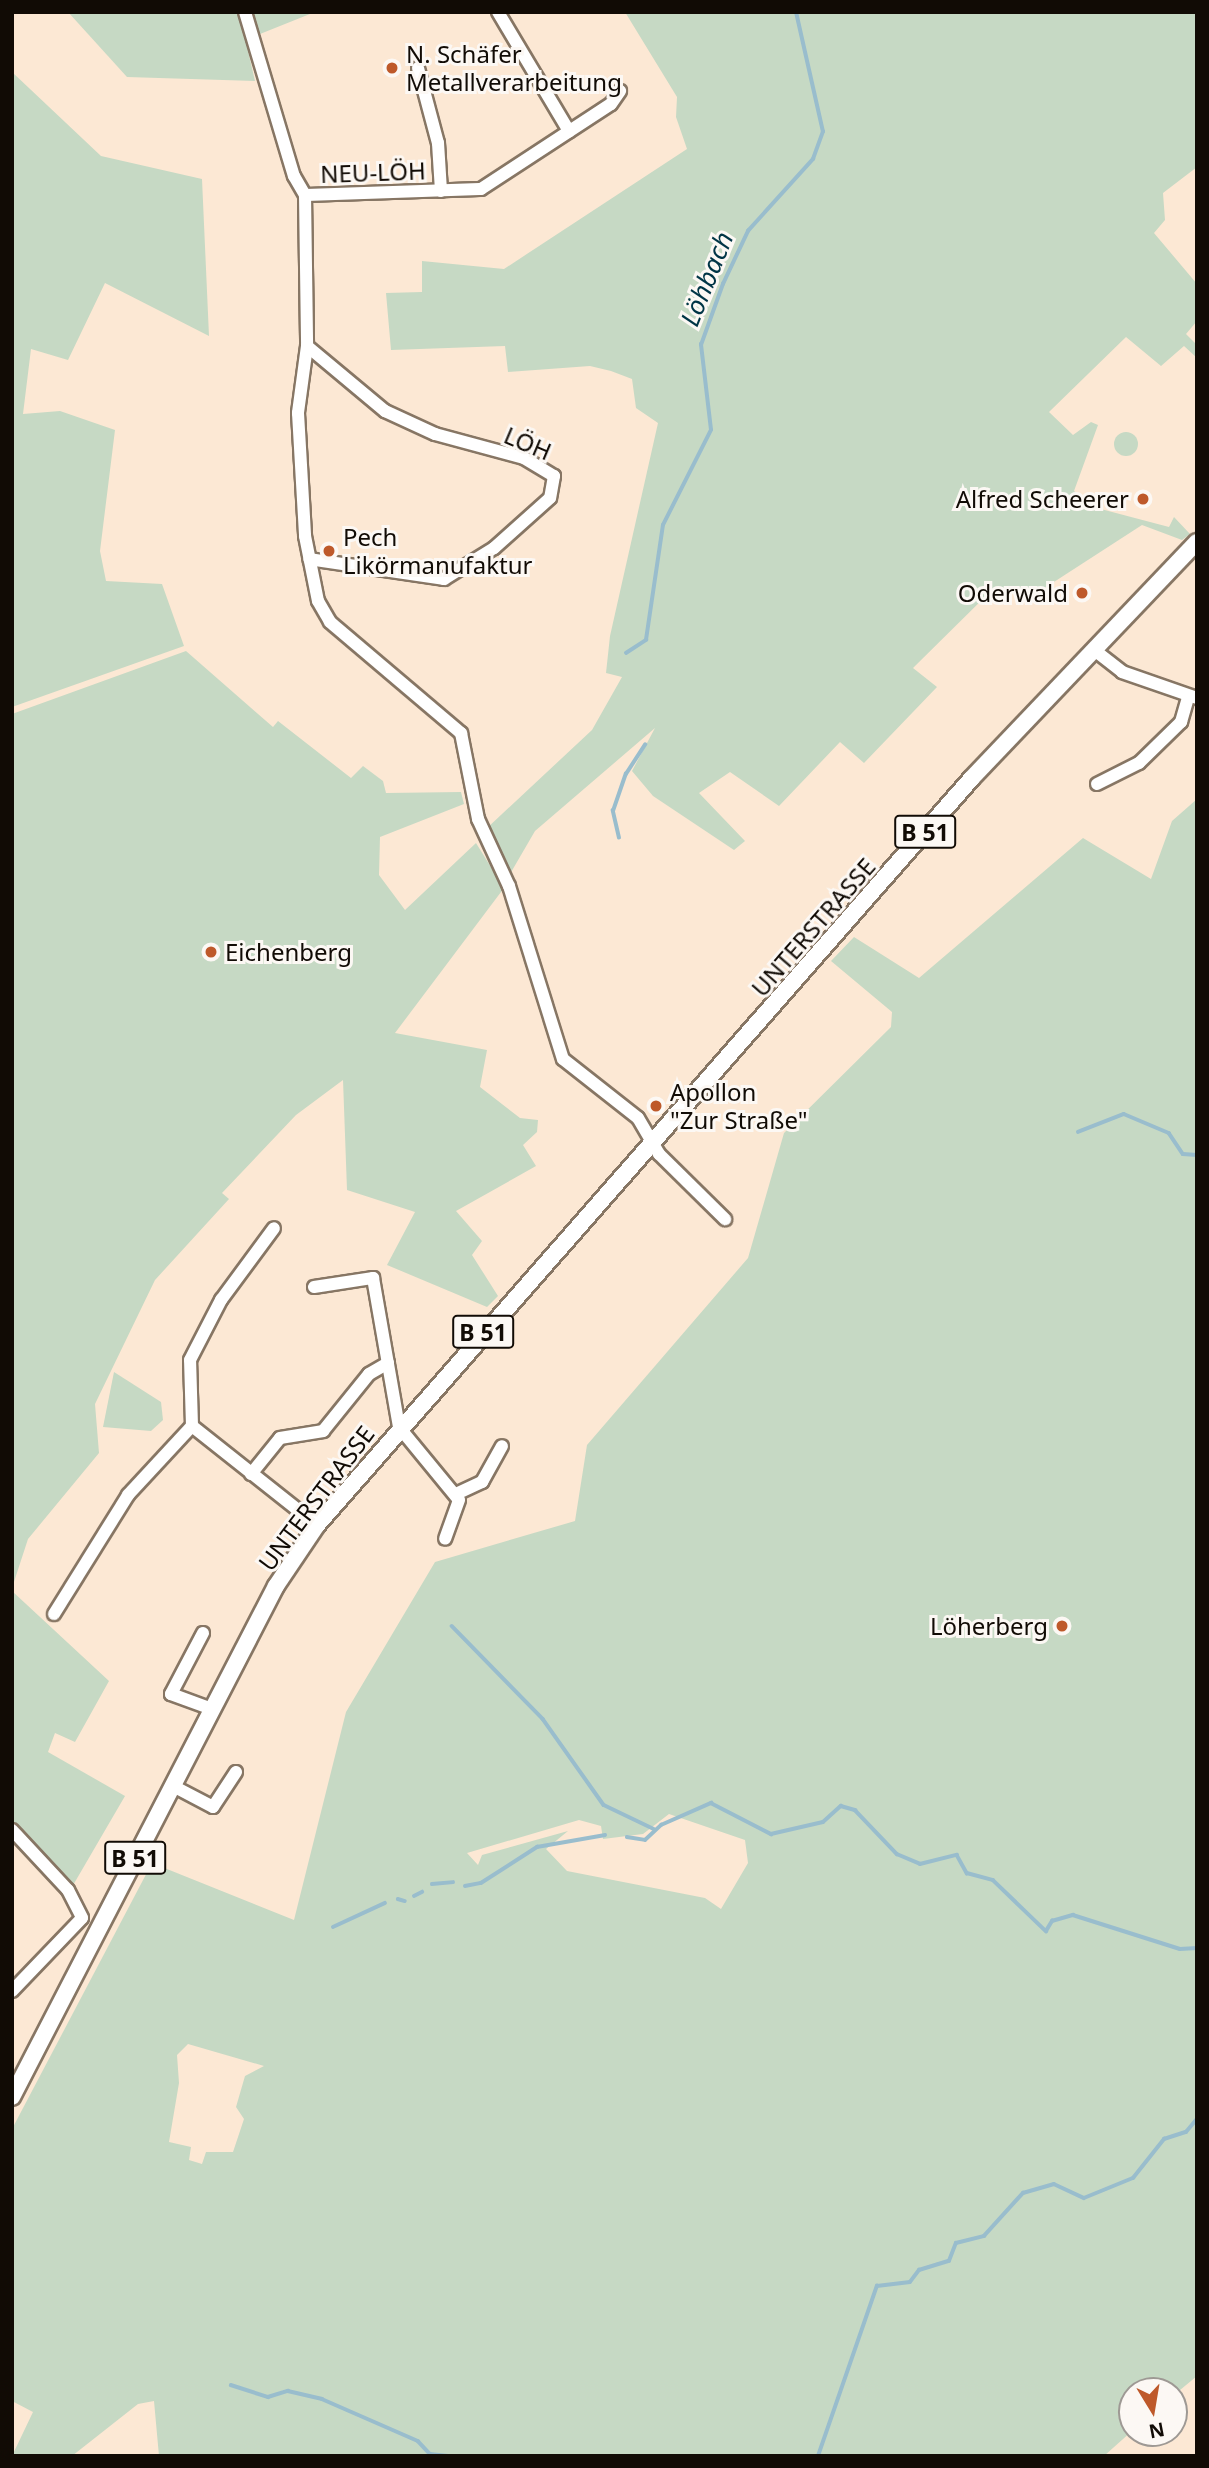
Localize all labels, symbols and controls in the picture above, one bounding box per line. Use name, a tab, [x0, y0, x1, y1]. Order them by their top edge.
place label: N. Schäfer Metallverarbeitung	[406, 40, 622, 96]
marker: N. Schäfer Metallverarbeitung	[384, 60, 400, 76]
street label: NEU-LÖH	[320, 156, 426, 188]
water label: Löhbach	[674, 227, 740, 331]
street label: LÖH	[500, 420, 556, 466]
place label: Alfred Scheerer	[956, 485, 1129, 513]
marker: Alfred Scheerer	[1135, 491, 1151, 507]
place label: Pech Likörmanufaktur	[343, 523, 533, 579]
marker: Pech Likörmanufaktur	[321, 543, 337, 559]
place label: Oderwald	[958, 579, 1068, 607]
marker: Oderwald	[1074, 585, 1090, 601]
road number: B 51	[894, 812, 956, 852]
street label: UNTERSTRASSE	[745, 852, 881, 1002]
place label: Eichenberg	[225, 938, 352, 966]
marker: Eichenberg	[203, 944, 219, 960]
place label: Apollon "Zur Straße"	[670, 1078, 807, 1134]
marker: Apollon "Zur Straße"	[648, 1098, 664, 1114]
road number: B 51	[452, 1312, 514, 1352]
street label: UNTERSTRASSE	[252, 1420, 380, 1576]
place label: Löherberg	[930, 1612, 1048, 1640]
marker: Löherberg	[1054, 1618, 1070, 1634]
road number: B 51	[104, 1839, 166, 1878]
north arrow	[1118, 2377, 1188, 2447]
text: N	[1147, 2416, 1167, 2445]

